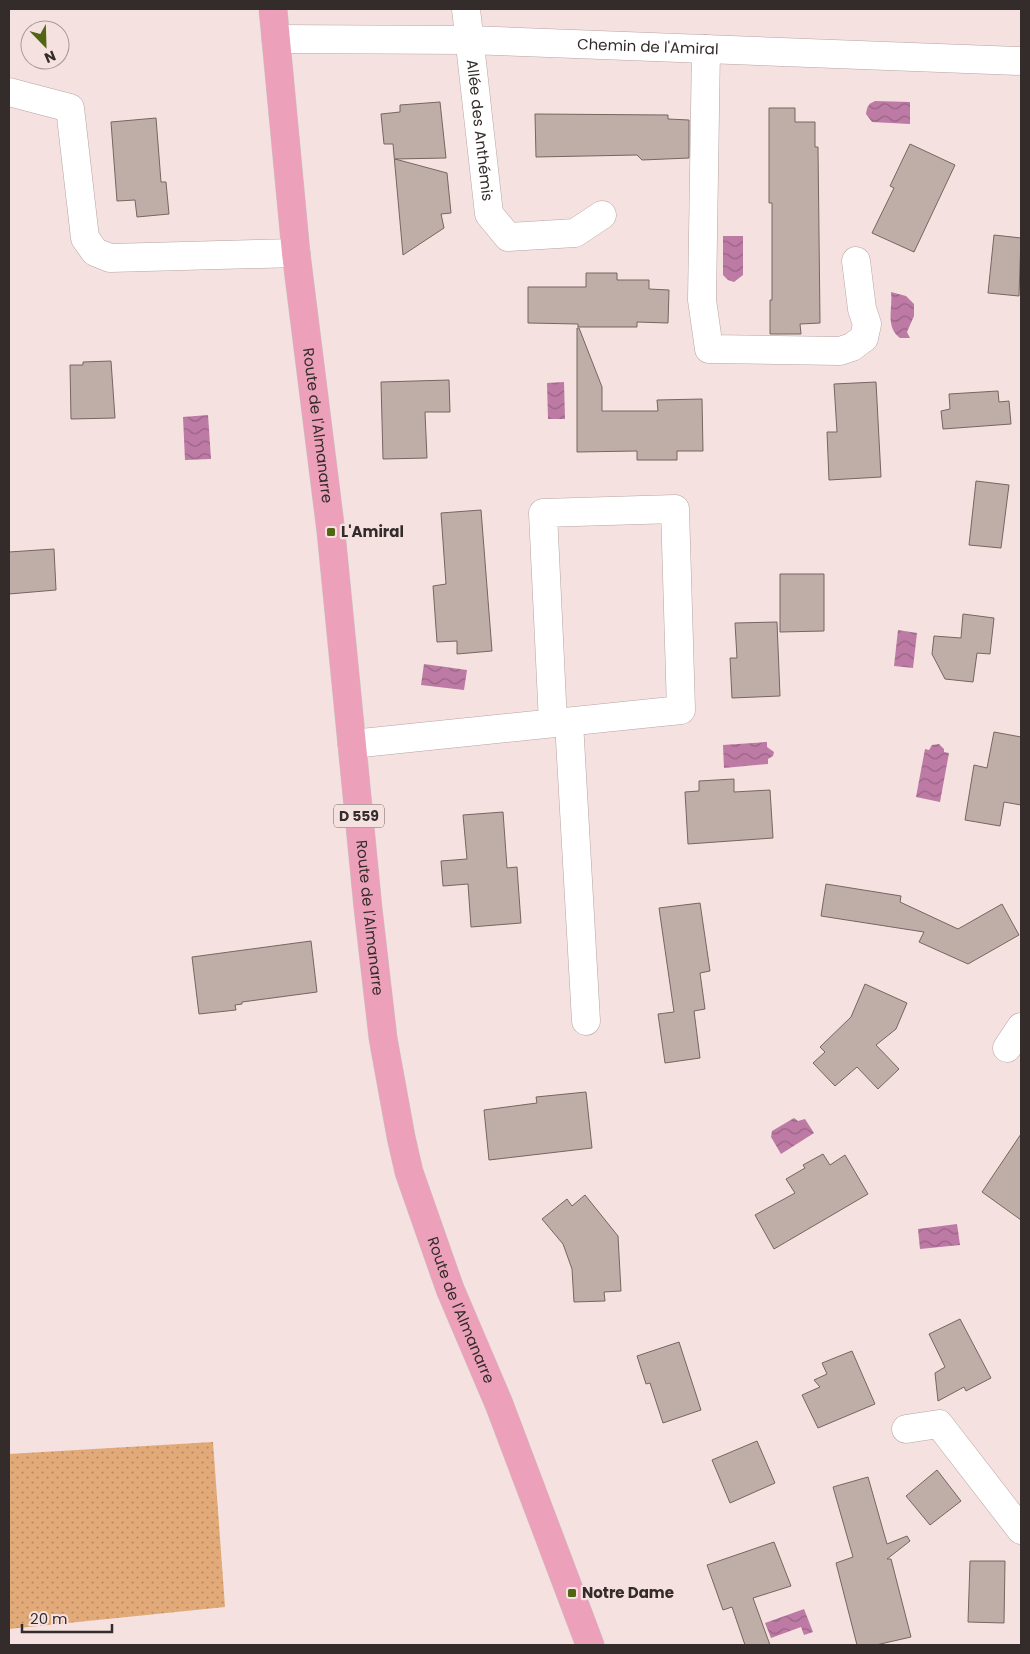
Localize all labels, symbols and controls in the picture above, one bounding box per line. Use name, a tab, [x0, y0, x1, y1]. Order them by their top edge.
north arrow	[20, 20, 70, 70]
street label: Chemin de l'Amiral	[577, 33, 719, 60]
text: N	[41, 46, 59, 68]
street label: Allée des Anthémis	[462, 58, 499, 202]
street label: Route de l'Almanarre	[298, 347, 338, 504]
place label: L'Amiral	[341, 521, 404, 542]
marker: L'Amiral	[325, 526, 337, 538]
road number: D 559	[334, 804, 384, 828]
street label: Route de l'Almanarre	[351, 839, 389, 997]
street label: Route de l'Almanarre	[422, 1234, 500, 1387]
place label: Notre Dame	[582, 1582, 674, 1603]
marker: Notre Dame	[566, 1587, 578, 1599]
scale bar	[22, 1602, 112, 1634]
text: 20 m	[30, 1608, 68, 1629]

